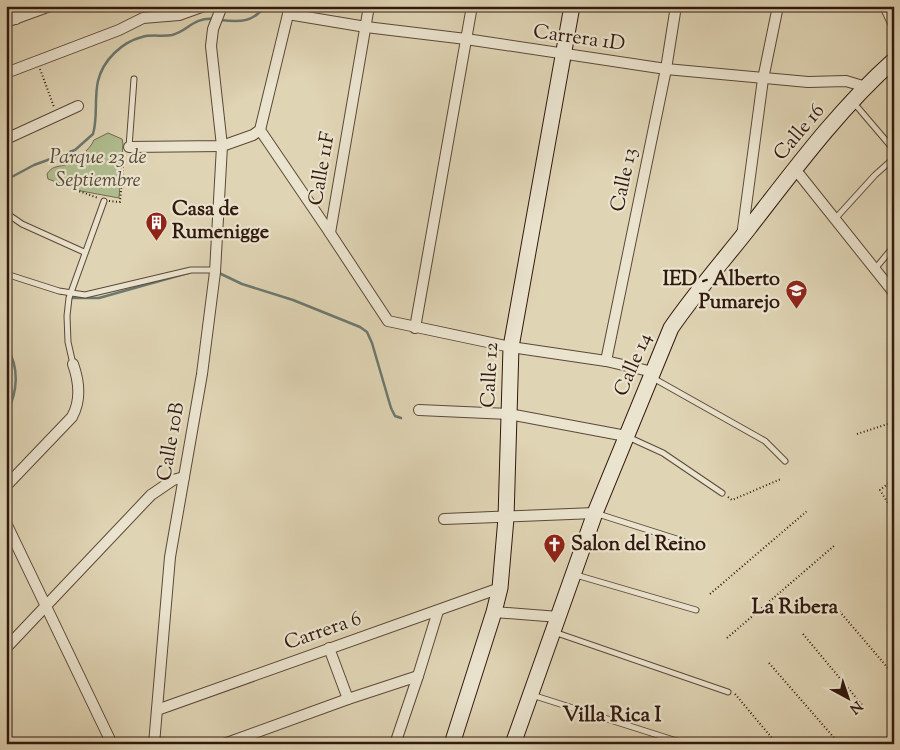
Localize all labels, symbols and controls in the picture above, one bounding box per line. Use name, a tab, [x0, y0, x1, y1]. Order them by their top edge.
street label: Carrera 1D	[531, 18, 627, 60]
street label: Calle 16	[768, 98, 832, 168]
street label: Calle 11F	[302, 130, 344, 208]
park label: Parque 23 de Septiembre	[49, 144, 147, 196]
street label: Calle 13	[604, 145, 646, 215]
place label: Casa de Rumenigge	[172, 196, 269, 248]
building icon: Casa de Rumenigge	[144, 210, 168, 241]
place label: IED - Alberto Pumarejo	[663, 266, 780, 318]
school or university icon: IED - Alberto Pumarejo	[784, 279, 808, 310]
street label: Calle 14	[608, 329, 660, 401]
street label: Calle 12	[475, 341, 507, 409]
street label: Calle 10B	[151, 400, 193, 484]
place label: Salon del Reino	[571, 531, 706, 560]
church icon: Salon del Reino	[543, 533, 567, 564]
district label: La Ribera	[752, 593, 839, 623]
street label: Carrera 6	[280, 605, 366, 659]
north arrow	[822, 672, 872, 722]
text: N	[844, 695, 866, 718]
district label: Villa Rica I	[562, 701, 662, 731]

